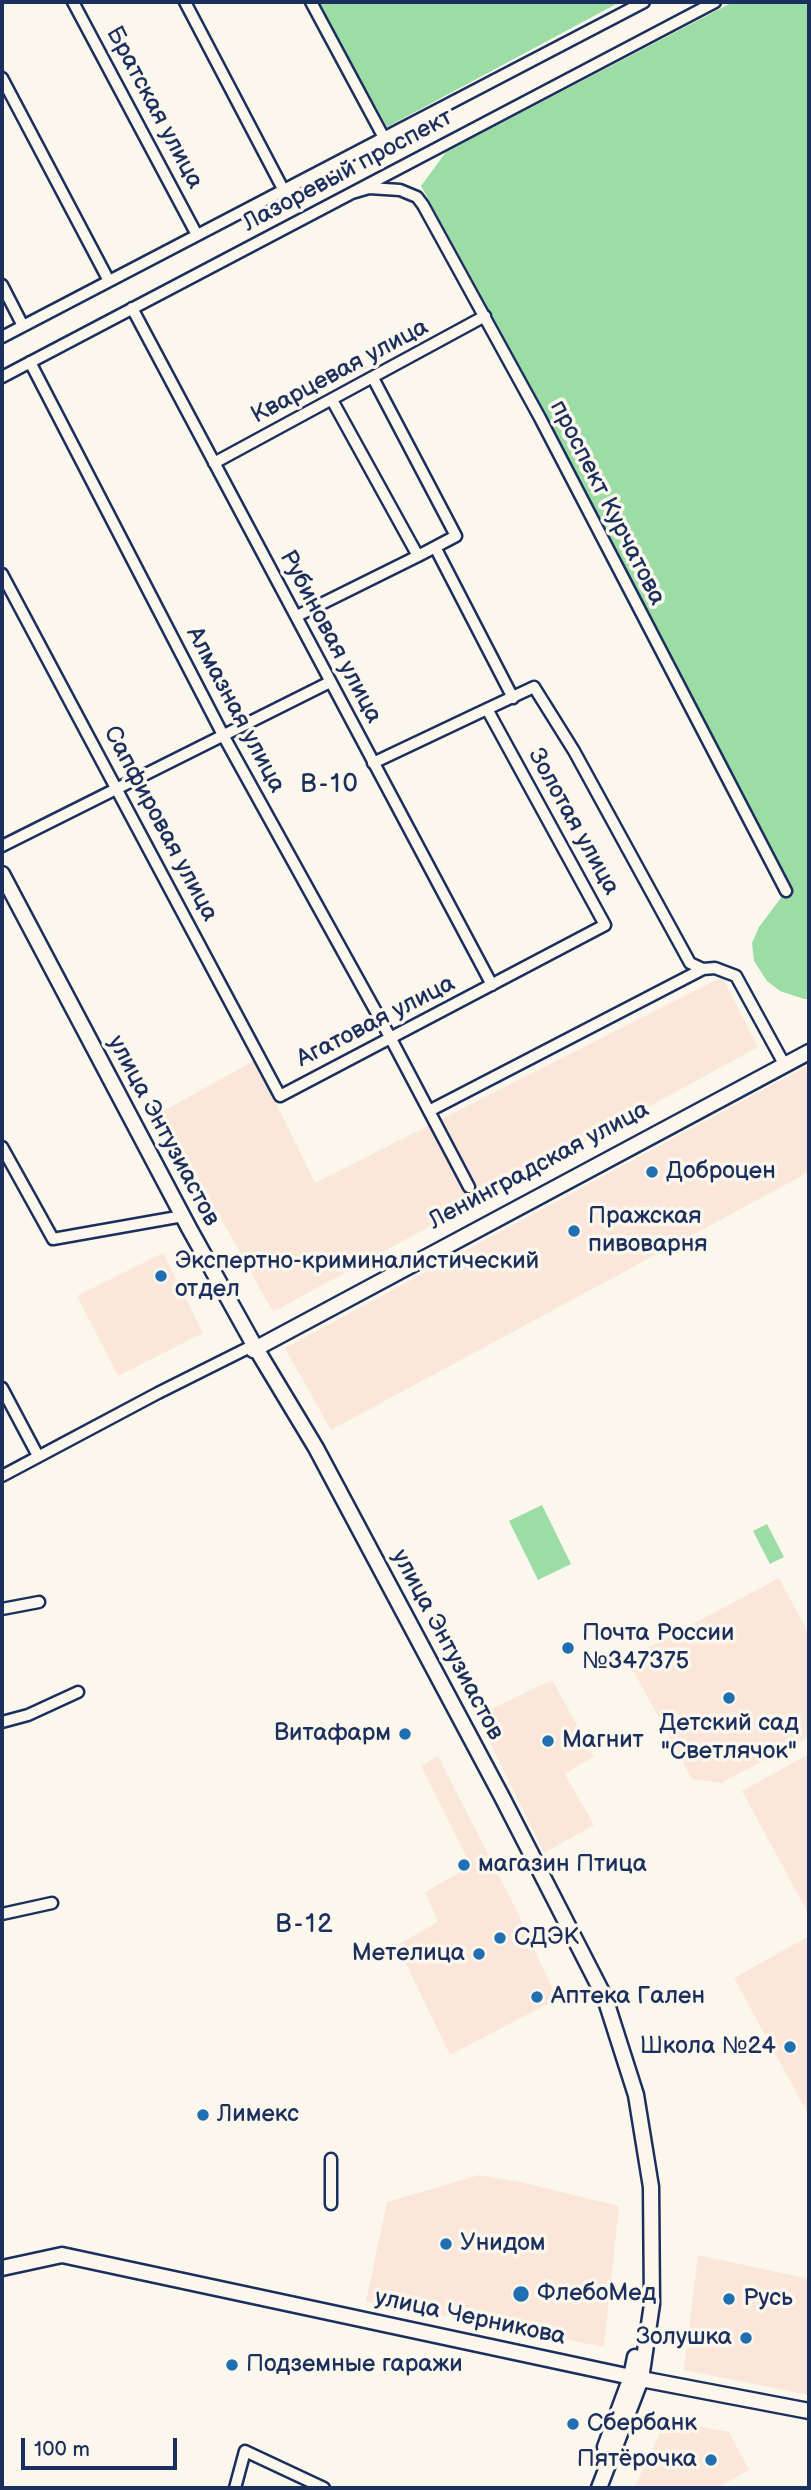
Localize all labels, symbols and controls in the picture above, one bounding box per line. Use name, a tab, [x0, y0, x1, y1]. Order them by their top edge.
street label: Братская улица	[99, 22, 209, 194]
street label: Лазоревый проспект	[238, 104, 458, 238]
street label: Кварцевая улица	[247, 313, 433, 431]
street label: проспект Курчатова	[543, 396, 671, 610]
street label: Рубиновая улица	[272, 546, 388, 728]
street label: Алмазная улица	[179, 622, 291, 798]
street label: Сапфировая улица	[96, 722, 224, 926]
street label: Золотая улица	[521, 744, 625, 900]
district label: В-10	[301, 769, 359, 801]
street label: Агатовая улица	[292, 970, 460, 1074]
street label: улица Энтузиастов	[101, 1031, 225, 1231]
street label: Ленинградская улица	[424, 1096, 654, 1236]
place label: Доброцен	[666, 1158, 776, 1186]
marker: Доброцен	[644, 1164, 660, 1180]
place label: Пражская пивоварня	[588, 1203, 708, 1259]
marker: Пражская пивоварня	[566, 1223, 582, 1239]
place label: Экспертно-криминалистический отдел	[175, 1248, 539, 1304]
marker: Экспертно-криминалистический отдел	[153, 1268, 169, 1284]
street label: улица Энтузиастов	[385, 1545, 509, 1745]
place label: Почта России №347375	[582, 1620, 734, 1676]
marker: Почта России №347375	[560, 1640, 576, 1656]
marker: Детский сад "Светлячок"	[721, 1690, 737, 1706]
place label: Детский сад "Светлячок"	[659, 1710, 799, 1766]
place label: Витафарм	[274, 1720, 391, 1748]
marker: Витафарм	[397, 1726, 413, 1742]
place label: Магнит	[562, 1727, 644, 1755]
marker: Магнит	[540, 1733, 556, 1749]
place label: магазин Птица	[478, 1851, 647, 1879]
marker: магазин Птица	[456, 1857, 472, 1873]
district label: В-12	[276, 1909, 334, 1941]
place label: СДЭК	[514, 1924, 579, 1952]
marker: СДЭК	[492, 1930, 508, 1946]
place label: Метелица	[352, 1940, 465, 1968]
marker: Метелица	[471, 1946, 487, 1962]
place label: Аптека Гален	[551, 1983, 705, 2011]
marker: Аптека Гален	[529, 1989, 545, 2005]
place label: Школа №24	[640, 2033, 776, 2061]
marker: Школа №24	[782, 2039, 798, 2055]
place label: Лимекс	[217, 2101, 299, 2129]
marker: Лимекс	[195, 2107, 211, 2123]
place label: Унидом	[460, 2230, 546, 2258]
marker: Унидом	[438, 2236, 454, 2252]
place label: ФлебоМед	[537, 2280, 656, 2308]
street label: улица Черникова	[372, 2284, 568, 2352]
marker: ФлебоМед	[511, 2284, 531, 2304]
place label: Русь	[743, 2285, 793, 2313]
marker: Русь	[721, 2291, 737, 2307]
place label: Золушка	[636, 2324, 732, 2352]
marker: Золушка	[738, 2330, 754, 2346]
place label: Подземные гаражи	[246, 2351, 463, 2379]
marker: Подземные гаражи	[224, 2357, 240, 2373]
place label: Сбербанк	[587, 2410, 697, 2438]
marker: Сбербанк	[565, 2416, 581, 2432]
scale bar	[24, 2424, 180, 2468]
text: 100 m	[34, 2437, 90, 2462]
place label: Пятёрочка	[577, 2446, 697, 2474]
marker: Пятёрочка	[703, 2452, 719, 2468]

